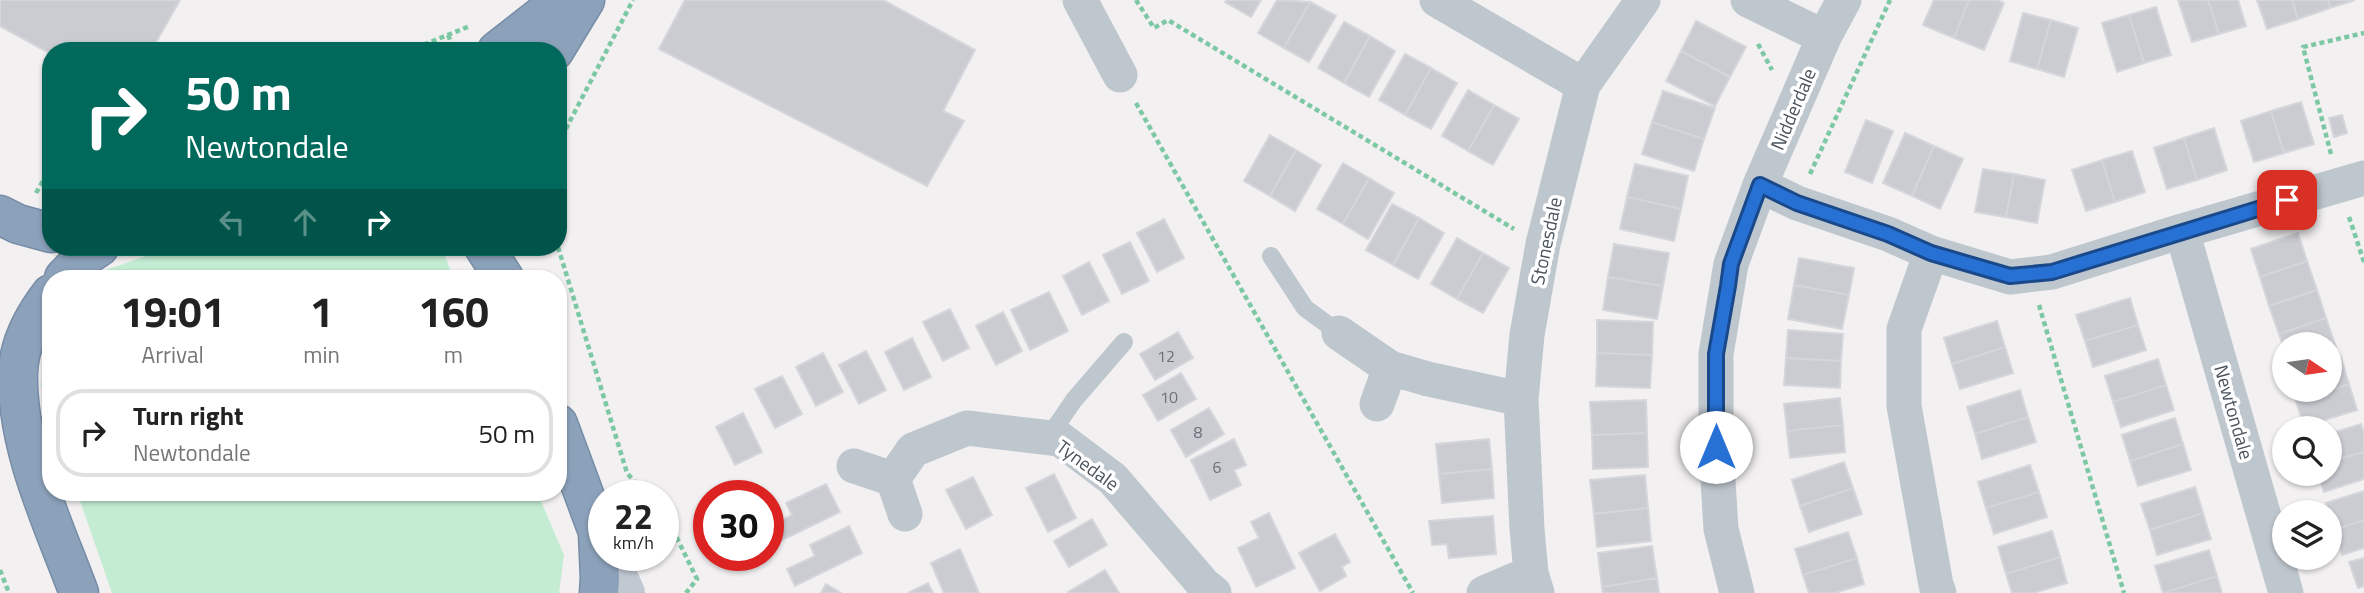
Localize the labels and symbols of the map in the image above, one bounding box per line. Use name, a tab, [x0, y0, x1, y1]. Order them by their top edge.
street label: Nidderdale	[1762, 63, 1823, 154]
pin	[2257, 170, 2317, 230]
street label: Stonesdale	[1522, 194, 1569, 287]
north arrow	[2272, 332, 2342, 402]
house number: 12	[1157, 344, 1175, 368]
street label: Newtondale	[2207, 361, 2262, 463]
house number: 10	[1160, 385, 1178, 409]
position arrow	[1679, 410, 1753, 484]
house number: 8	[1194, 420, 1203, 444]
street label: Tynedale	[1051, 432, 1126, 497]
house number: 6	[1213, 455, 1222, 479]
speed limit sign: 30	[693, 480, 784, 571]

